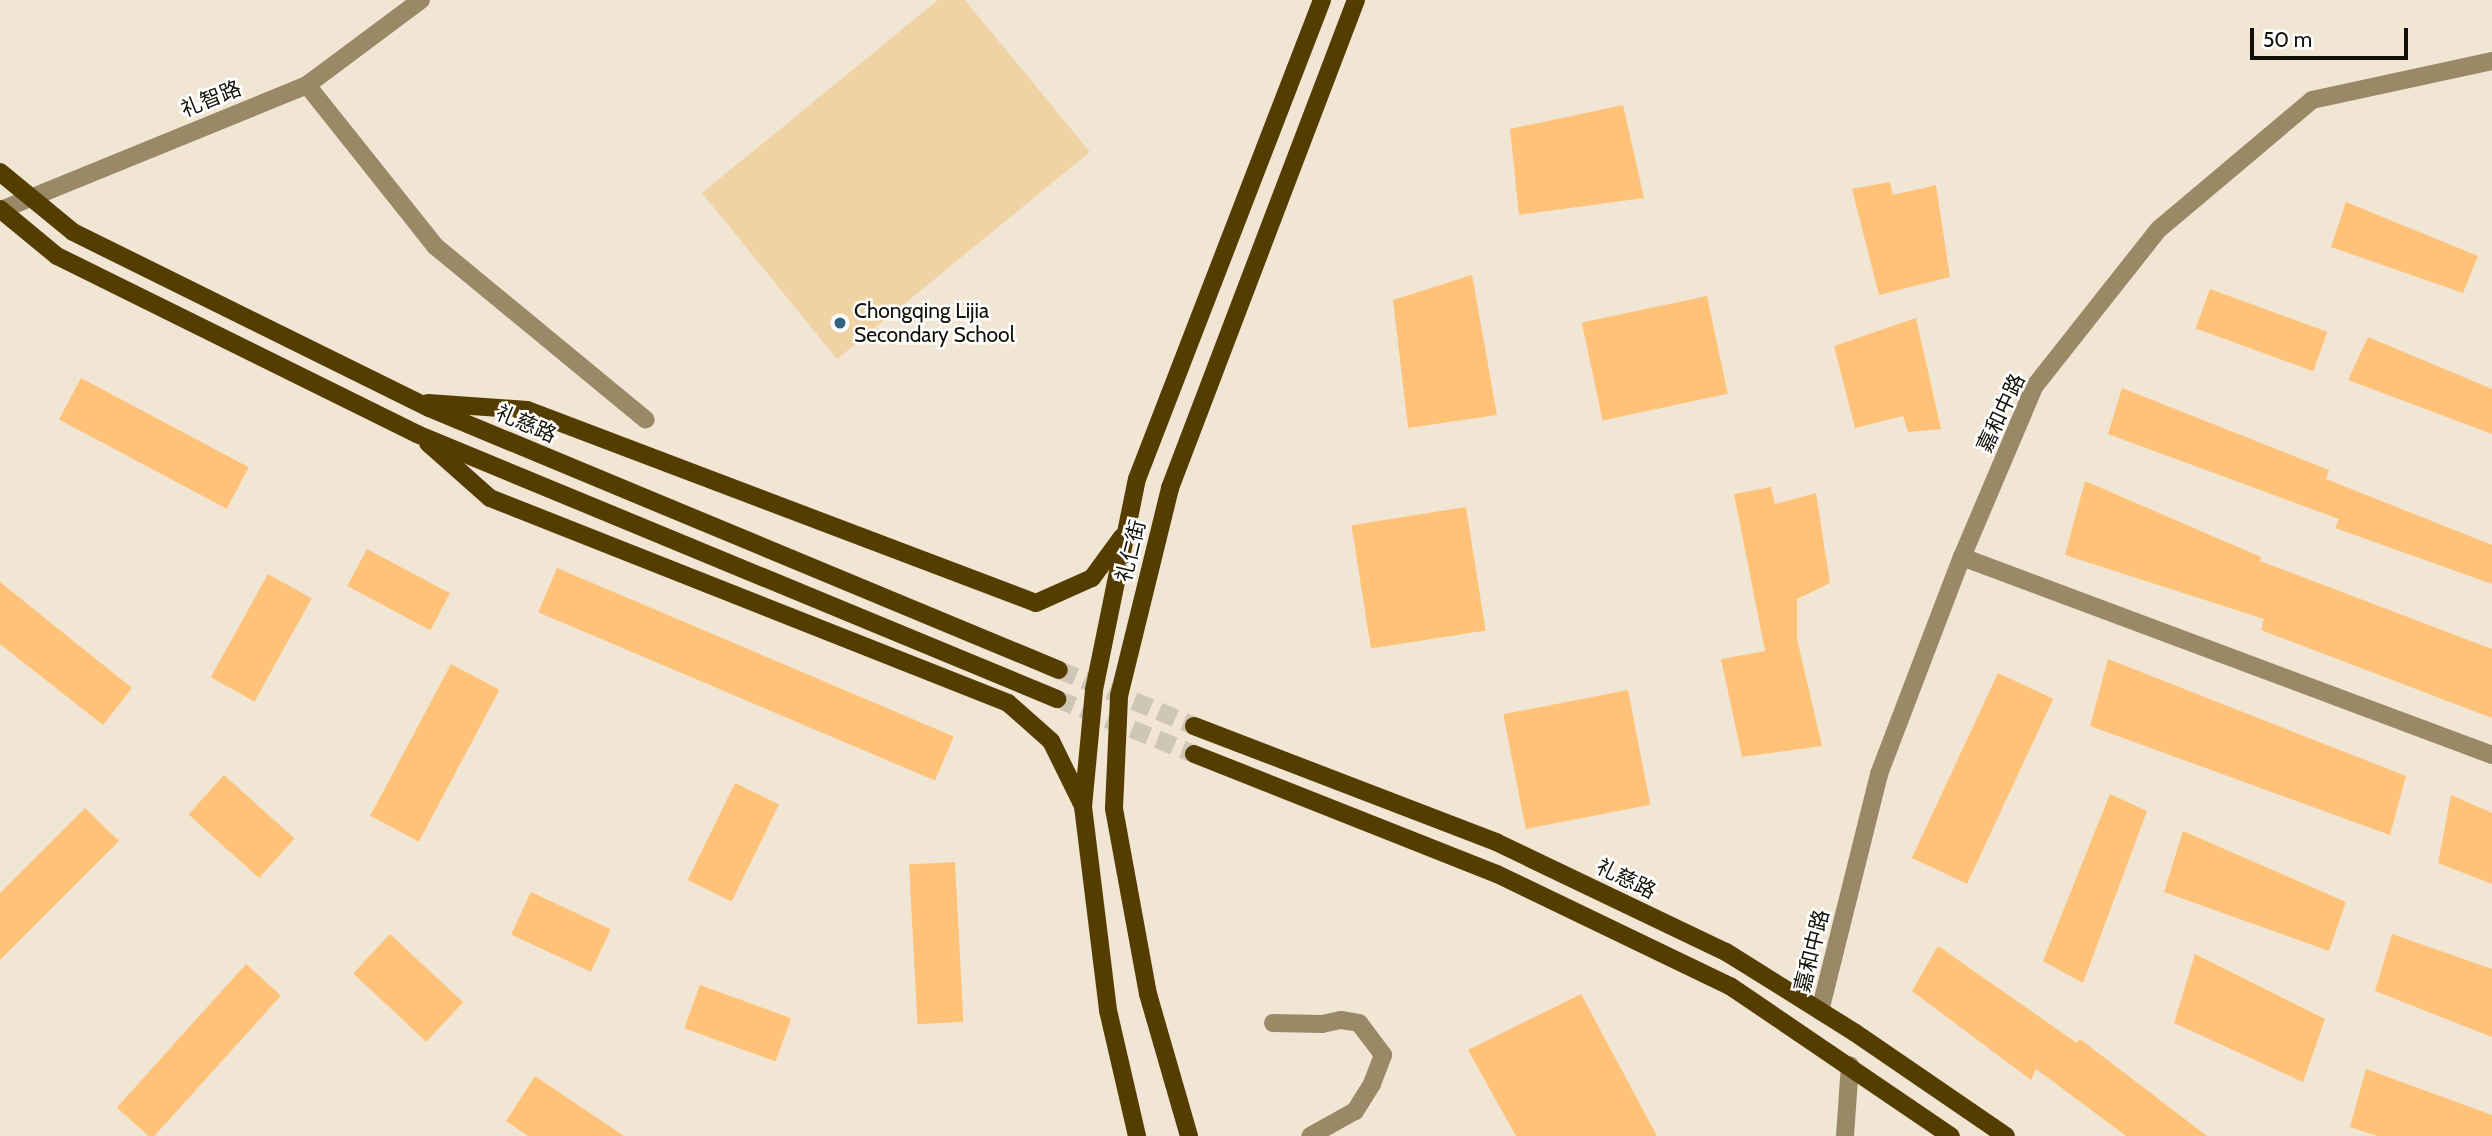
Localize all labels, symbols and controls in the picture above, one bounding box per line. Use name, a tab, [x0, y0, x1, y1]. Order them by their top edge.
scale bar	[2254, 14, 2412, 58]
text: 50 m	[2263, 27, 2312, 52]
street label: 礼智路	[177, 76, 245, 122]
place label: Chongqing Lijia Secondary School	[854, 298, 1015, 348]
marker: Chongqing Lijia Secondary School	[832, 315, 848, 331]
street label: 嘉和中路	[1972, 370, 2030, 456]
street label: 礼慈路	[492, 400, 560, 448]
street label: 礼仁街	[1111, 517, 1151, 585]
street label: 礼慈路	[1592, 854, 1660, 904]
street label: 嘉和中路	[1790, 907, 1834, 995]

